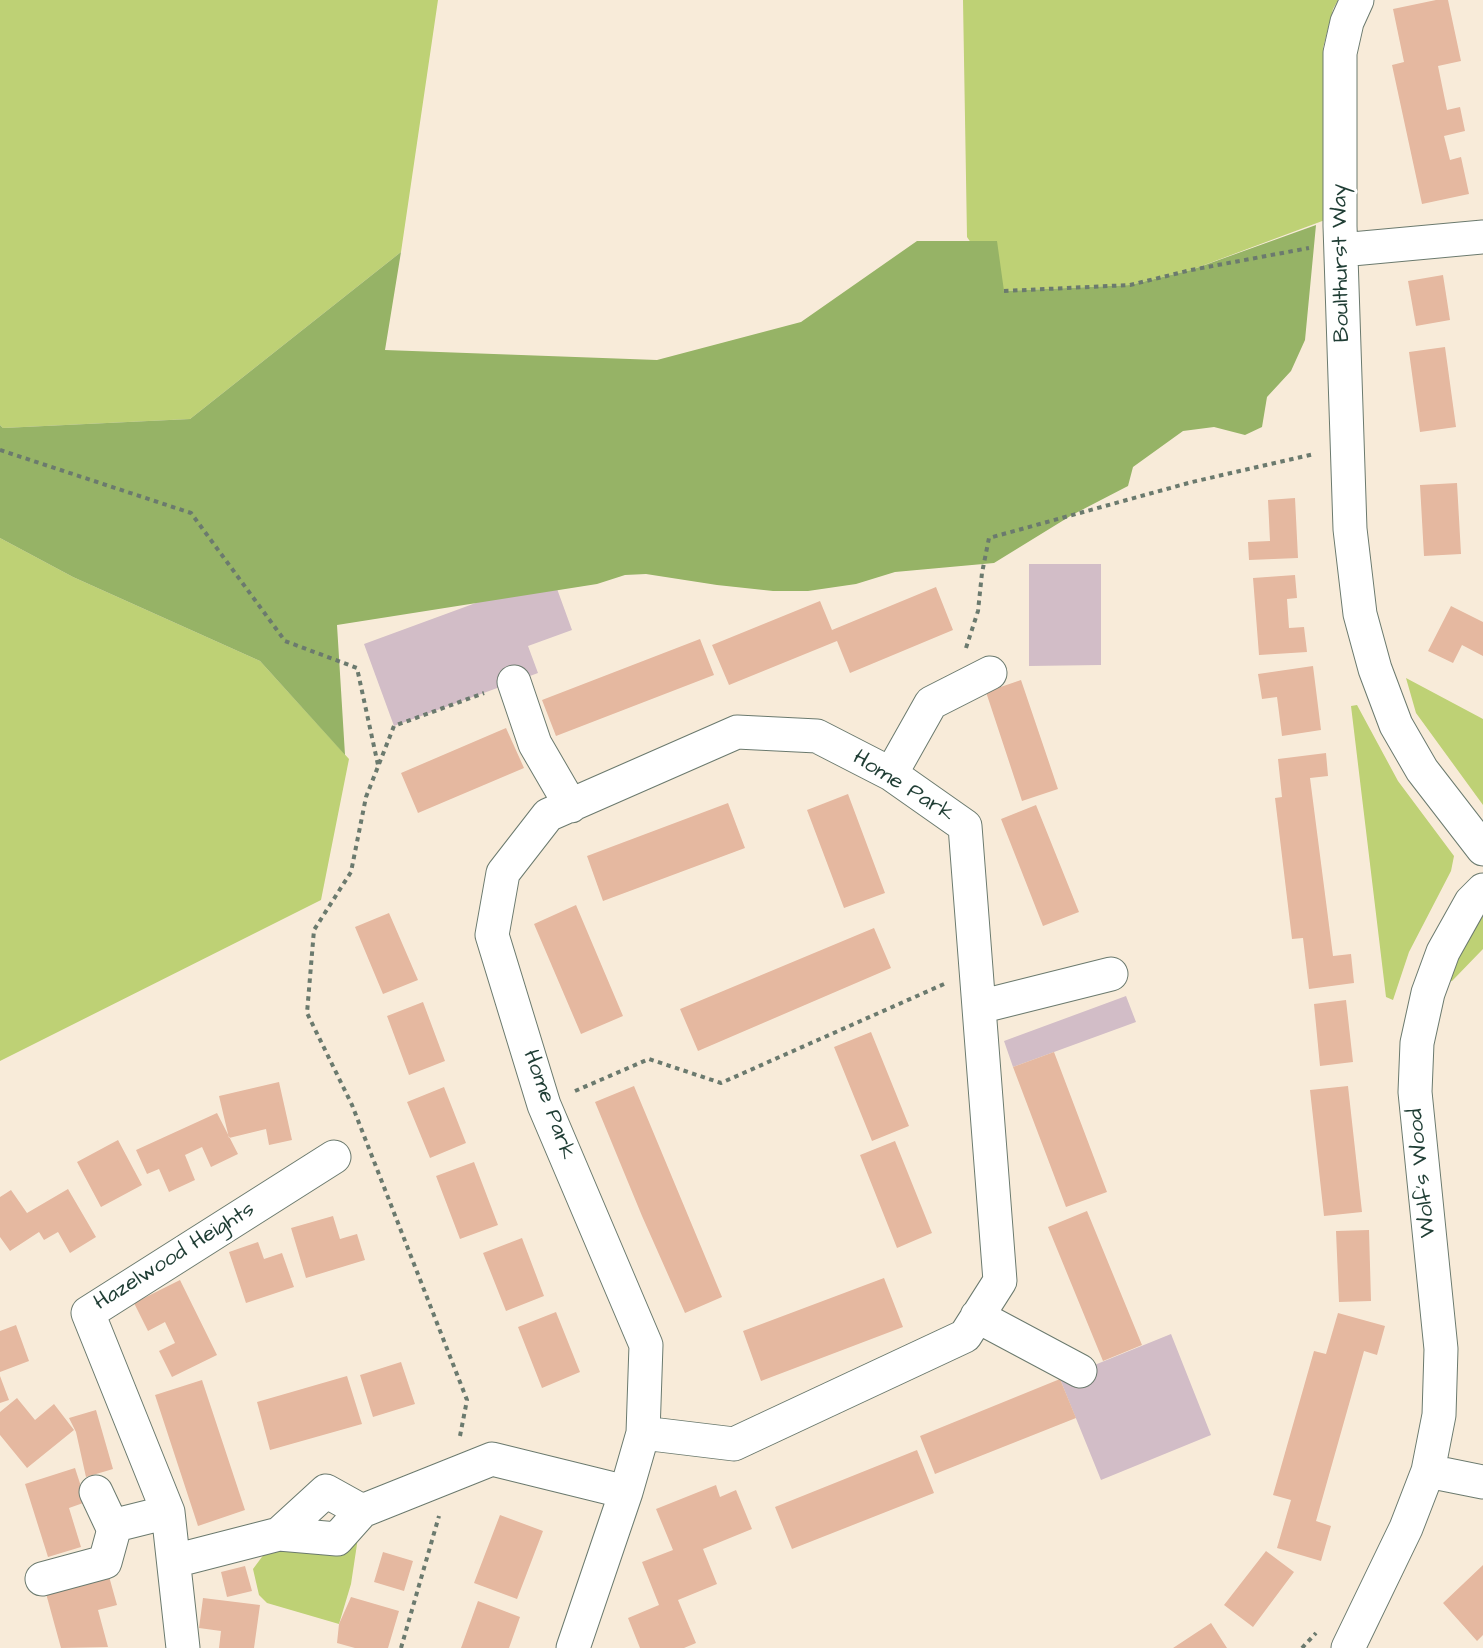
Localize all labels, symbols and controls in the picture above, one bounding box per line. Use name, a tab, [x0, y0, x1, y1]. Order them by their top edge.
street label: Boulthurst Way	[1327, 184, 1357, 342]
street label: Home Park	[847, 745, 959, 829]
street label: Home Park	[516, 1047, 580, 1163]
street label: Wolf's Wood	[1403, 1107, 1443, 1239]
street label: Hazelwood Heights	[90, 1197, 260, 1317]

